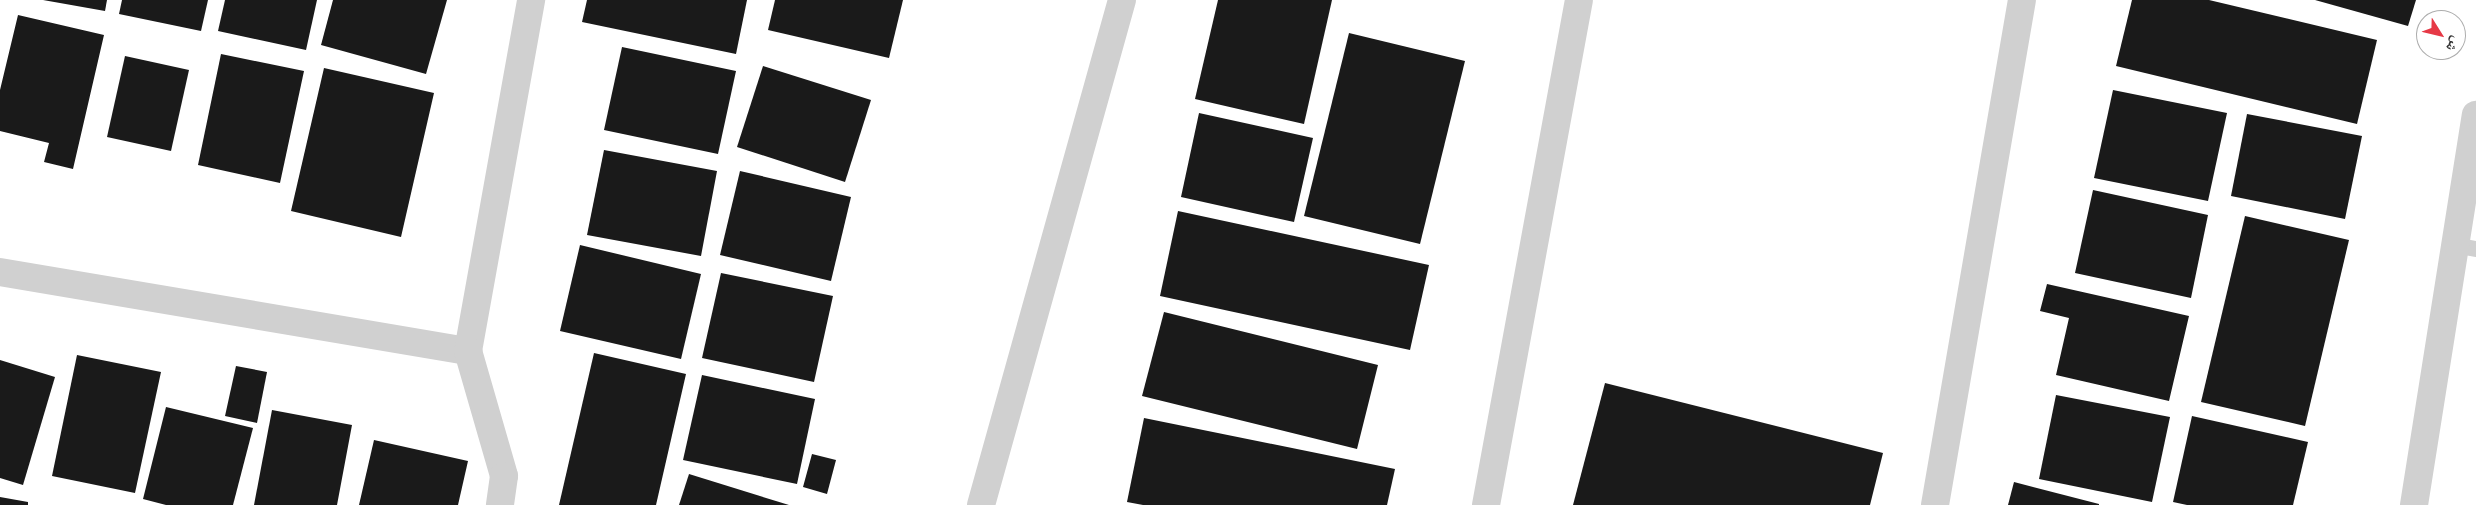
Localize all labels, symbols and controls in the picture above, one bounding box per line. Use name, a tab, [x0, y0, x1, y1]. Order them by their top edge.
north arrow	[2416, 10, 2466, 60]
text: ش	[2441, 33, 2464, 55]

